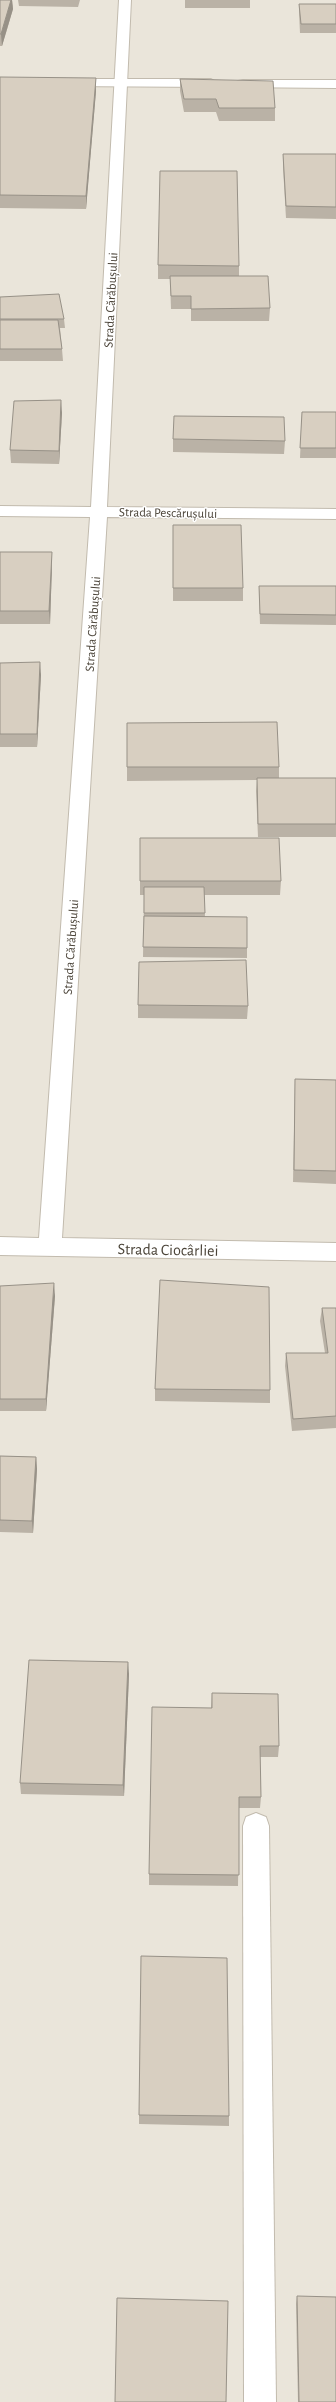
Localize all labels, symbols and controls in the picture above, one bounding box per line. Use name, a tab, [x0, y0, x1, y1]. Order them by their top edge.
street label: Strada Cărăbușului	[103, 252, 121, 348]
street label: Strada Pescărușului	[119, 506, 217, 522]
street label: Strada Cărăbușului	[84, 576, 104, 672]
street label: Strada Cărăbușului	[62, 899, 82, 995]
street label: Strada Ciocârliei	[117, 1241, 219, 1259]

